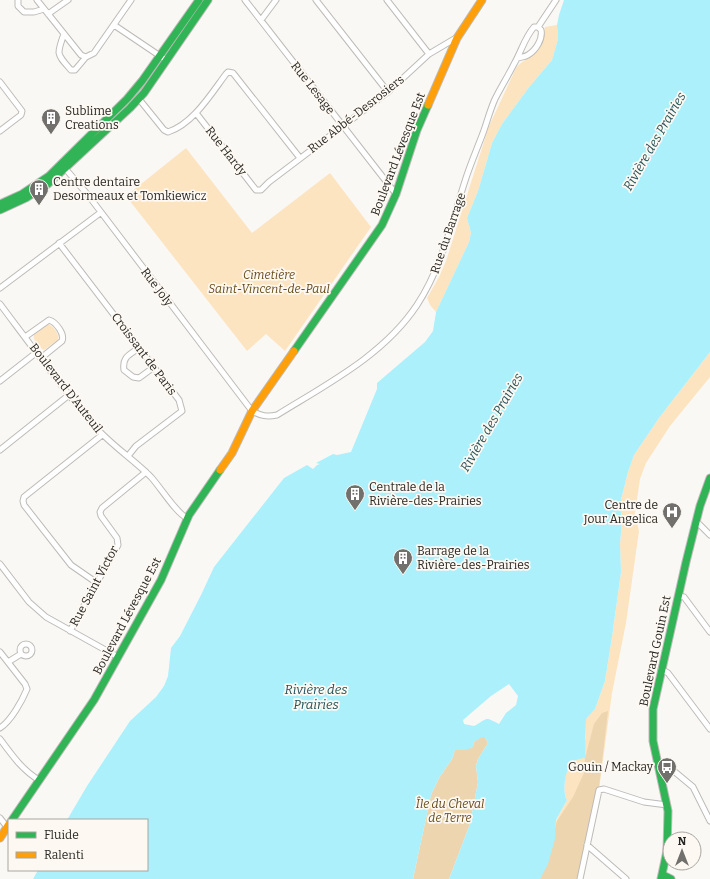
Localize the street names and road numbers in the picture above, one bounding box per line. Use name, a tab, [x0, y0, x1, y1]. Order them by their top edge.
street label: Rue Lesage	[288, 59, 338, 117]
street label: Rue Abbé-Desrosiers	[305, 72, 407, 156]
street label: Boulevard Lévesque Est	[368, 90, 428, 218]
street label: Rue Hardy	[203, 124, 250, 179]
street label: Rue du Barrage	[428, 191, 468, 275]
street label: Rue Joly	[138, 265, 176, 309]
street label: Croissant de Paris	[109, 310, 180, 398]
street label: Boulevard D'Auteuil	[27, 340, 106, 436]
street label: Rue Saint Victor	[67, 543, 121, 629]
street label: Boulevard Lévesque Est	[90, 554, 164, 677]
street label: Boulevard Gouin Est	[636, 594, 674, 708]

